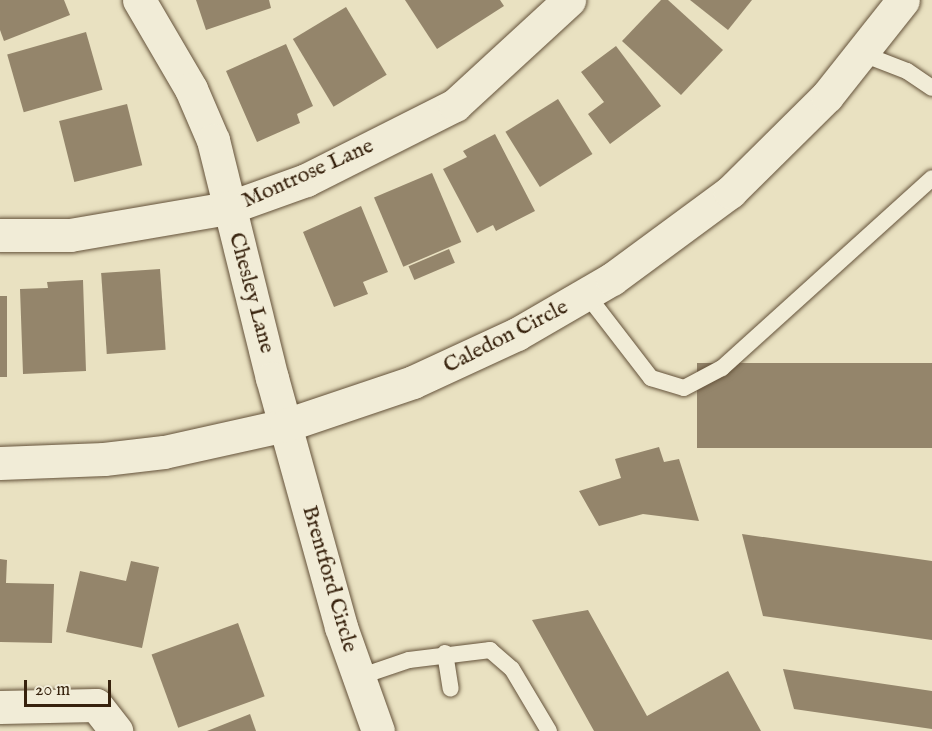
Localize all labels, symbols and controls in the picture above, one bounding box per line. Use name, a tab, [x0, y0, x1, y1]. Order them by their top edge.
street label: Montrose Lane	[238, 133, 378, 215]
street label: Chesley Lane	[222, 230, 280, 356]
street label: Caledon Circle	[439, 294, 573, 380]
street label: Brentford Circle	[295, 503, 363, 655]
scale bar	[27, 668, 114, 706]
text: 20 m	[35, 679, 70, 702]

